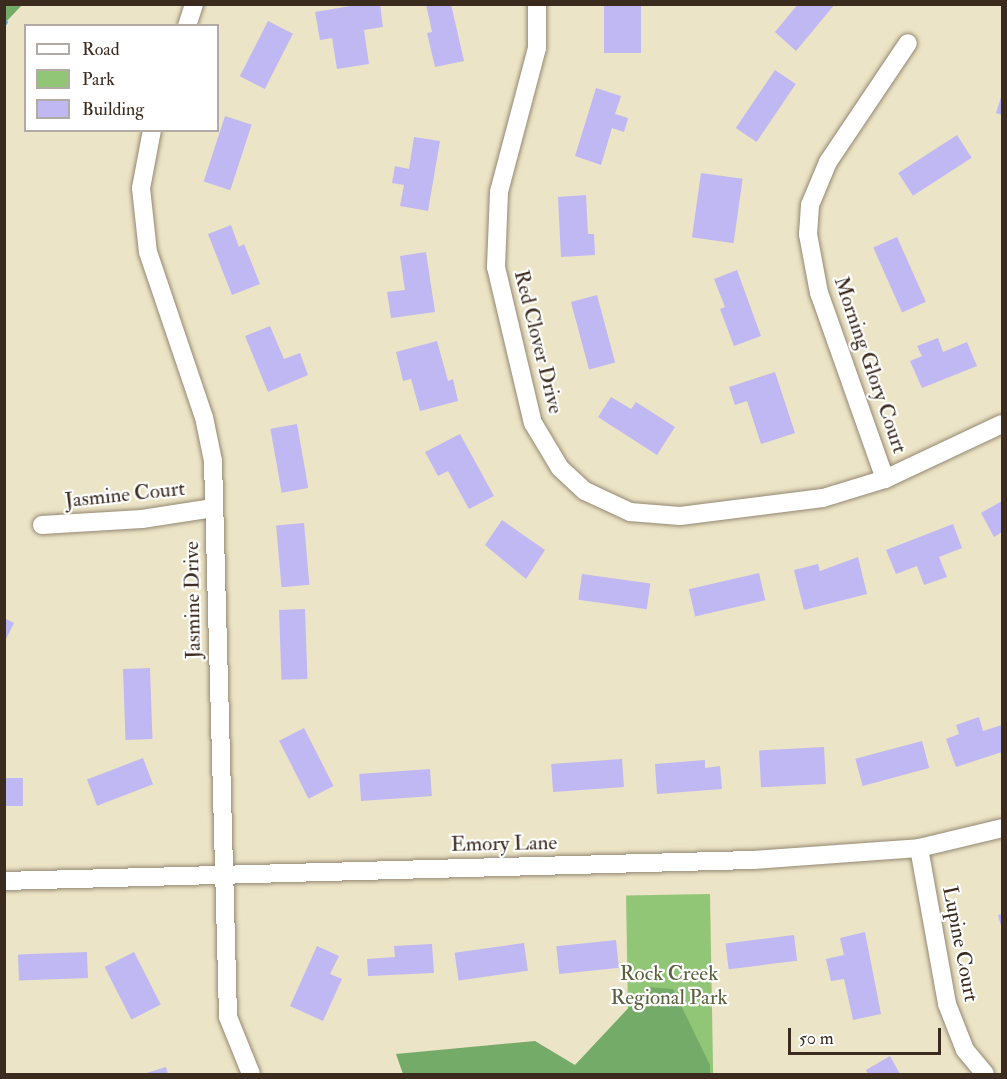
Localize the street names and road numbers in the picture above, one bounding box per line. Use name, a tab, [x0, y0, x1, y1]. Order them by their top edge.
street label: Red Clover Drive	[508, 268, 568, 416]
street label: Morning Glory Court	[828, 273, 912, 457]
street label: Jasmine Court	[64, 476, 186, 514]
street label: Jasmine Drive	[179, 541, 207, 659]
street label: Emory Lane	[451, 830, 557, 858]
street label: Lupine Court	[936, 884, 984, 1004]

